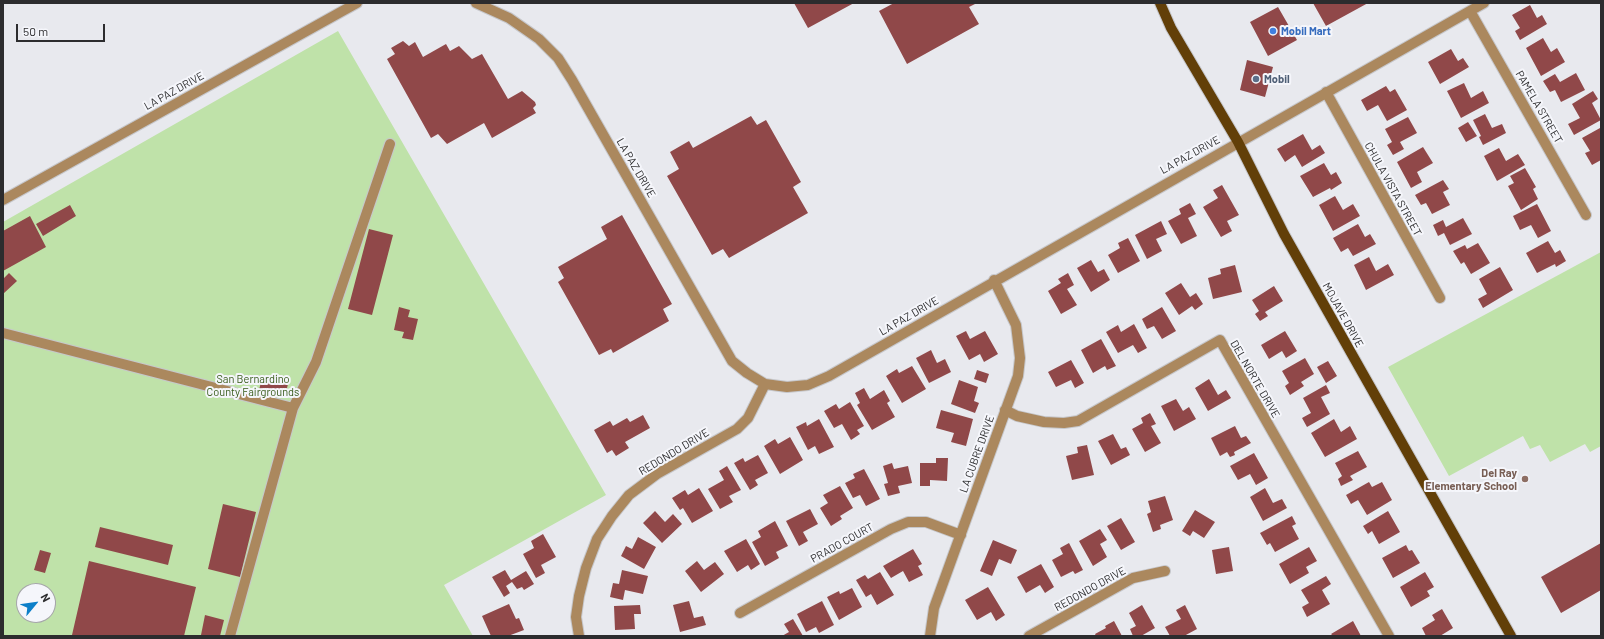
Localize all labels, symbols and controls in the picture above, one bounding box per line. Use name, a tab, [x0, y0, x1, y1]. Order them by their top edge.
scale bar	[18, 16, 107, 42]
text: 50 m	[23, 24, 48, 38]
place label: Mobil Mart	[1281, 24, 1331, 38]
marker: Mobil Mart	[1268, 26, 1278, 36]
street label: PAMELA STREET	[1513, 68, 1565, 146]
street label: LA PAZ DRIVE	[142, 69, 206, 113]
place label: Mobil	[1264, 72, 1290, 86]
marker: Mobil	[1251, 74, 1261, 84]
street label: LA PAZ DRIVE	[1158, 133, 1222, 177]
street label: LA PAZ DRIVE	[614, 136, 658, 200]
street label: CHULA VISTA STREET	[1362, 140, 1424, 238]
street label: MOJAVE DRIVE	[1320, 280, 1366, 350]
street label: LA PAZ DRIVE	[877, 294, 941, 338]
street label: DEL NORTE DRIVE	[1227, 338, 1283, 420]
park label: San Bernardino County Fairgrounds	[207, 372, 299, 398]
street label: LA CUBRE DRIVE	[957, 414, 997, 494]
street label: REDONDO DRIVE	[637, 426, 711, 478]
place label: Del Ray Elementary School	[1425, 466, 1517, 492]
marker: Del Ray Elementary School	[1520, 474, 1530, 484]
street label: PRADO COURT	[808, 520, 876, 566]
street label: REDONDO DRIVE	[1052, 564, 1128, 614]
north arrow	[16, 583, 56, 623]
text: N	[39, 591, 54, 604]

